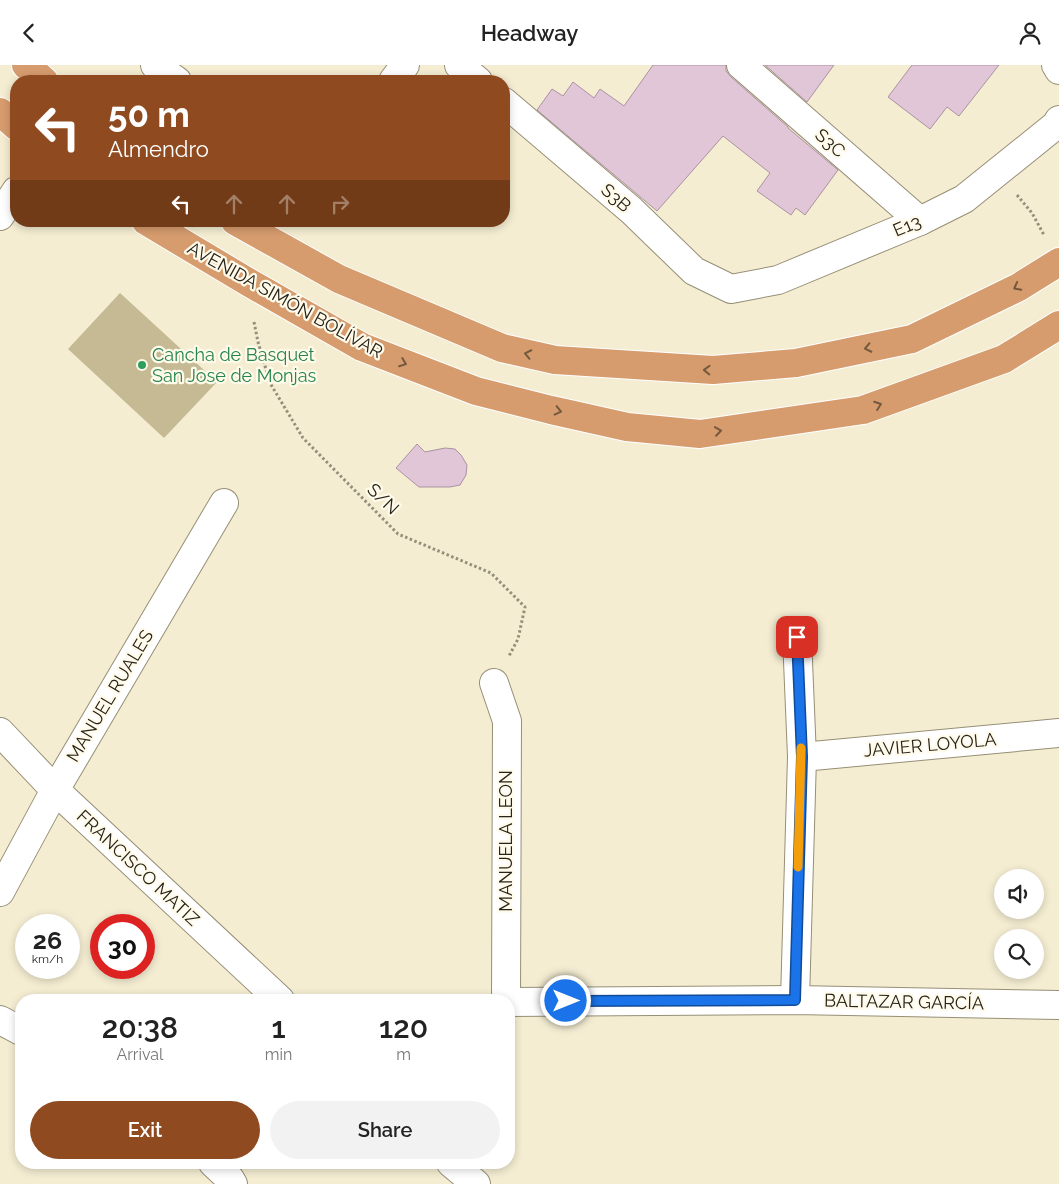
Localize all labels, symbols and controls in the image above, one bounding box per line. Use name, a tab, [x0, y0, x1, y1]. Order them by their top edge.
icon: back	[15, 19, 43, 47]
icon: person	[1016, 19, 1044, 47]
text: Headway	[481, 20, 578, 46]
text: 50 m	[108, 94, 190, 135]
icon: left	[25, 95, 90, 160]
street label: S3C	[811, 124, 850, 161]
text: Almendro	[108, 136, 209, 162]
street label: S3B	[597, 179, 635, 216]
icon: left	[167, 190, 195, 218]
icon: ahead	[220, 190, 248, 218]
icon: ahead	[273, 190, 301, 218]
icon: right	[326, 190, 354, 218]
street label: E13	[890, 210, 924, 241]
street label: AVENIDA SIMÓN BOLÍVAR	[184, 236, 387, 362]
one-way arrow	[1014, 281, 1023, 291]
one-way arrow	[863, 343, 872, 353]
place label: Cancha de Basquet San Jose de Monjas	[152, 344, 316, 386]
one-way arrow	[524, 349, 533, 360]
one-way arrow	[398, 357, 407, 367]
marker: Cancha de Basquet San Jose de Monjas	[136, 359, 148, 371]
one-way arrow	[703, 365, 710, 375]
one-way arrow	[873, 401, 882, 411]
one-way arrow	[553, 405, 562, 416]
one-way arrow	[714, 427, 722, 437]
street label: S/N	[363, 479, 403, 519]
pin	[776, 616, 818, 658]
icon: arrive	[783, 623, 811, 651]
street label: MANUEL RUALES	[62, 626, 157, 766]
street label: JAVIER LOYOLA	[863, 728, 997, 761]
street label: MANUELA LEON	[495, 770, 516, 912]
street label: FRANCISCO MATIZ	[73, 805, 204, 930]
map controls	[994, 869, 1044, 979]
button: sound	[994, 869, 1044, 919]
speed limit sign: 30	[90, 914, 155, 979]
text: 26	[33, 925, 62, 955]
button: search	[994, 929, 1044, 979]
text: km/h	[32, 952, 63, 966]
position arrow	[539, 974, 591, 1026]
street label: BALTAZAR GARCÍA	[824, 989, 984, 1013]
text: 20:38	[102, 1010, 178, 1045]
text: 1	[271, 1010, 286, 1045]
text: 120	[379, 1010, 428, 1045]
text: Arrival	[116, 1045, 163, 1064]
text: min	[265, 1045, 292, 1064]
text: m	[396, 1045, 411, 1064]
button: Exit	[30, 1101, 260, 1159]
button: Share	[270, 1101, 500, 1159]

